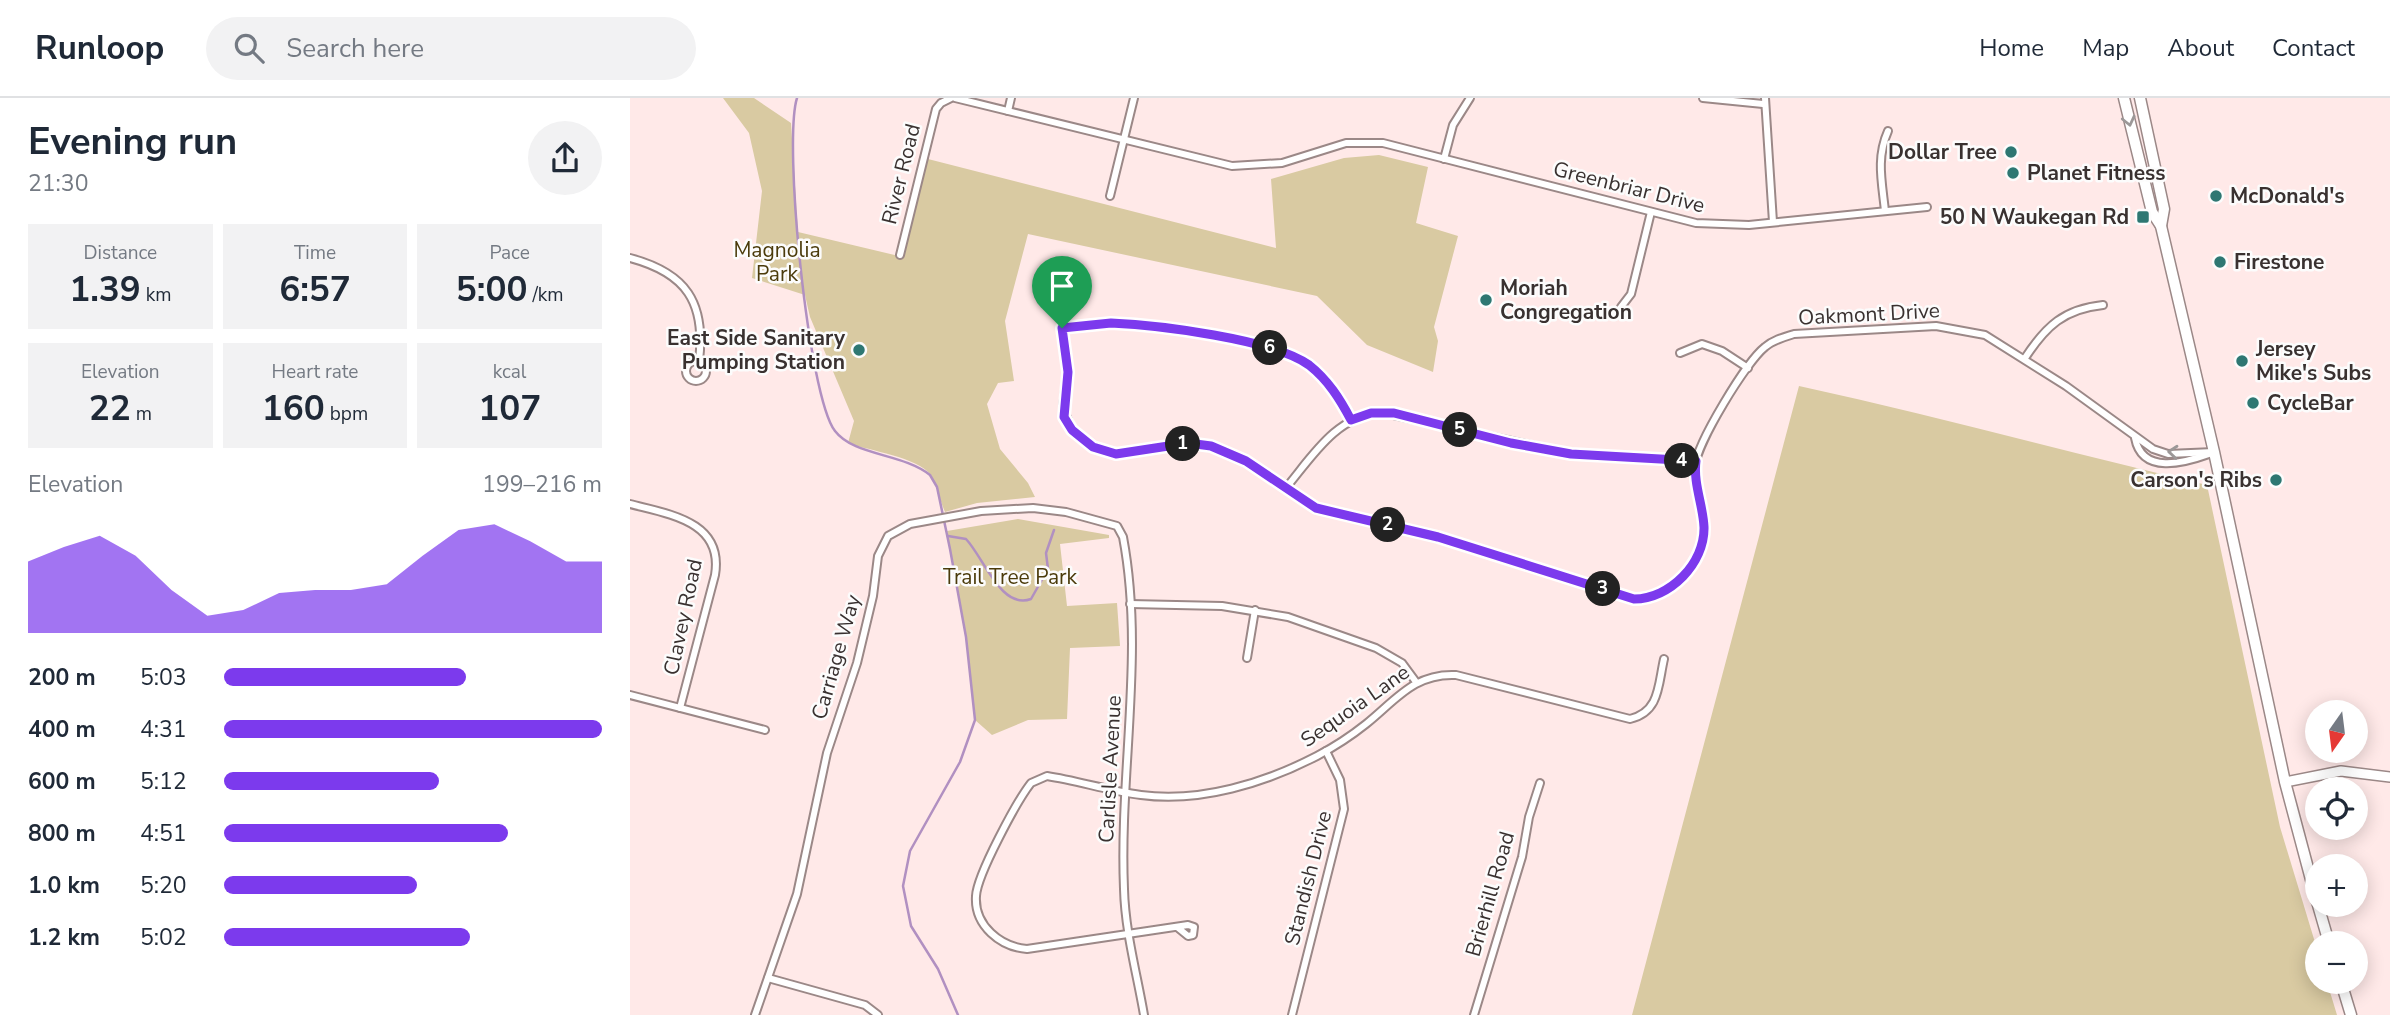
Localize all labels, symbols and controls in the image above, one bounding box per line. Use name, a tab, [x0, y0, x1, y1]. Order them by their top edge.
search box	[206, 17, 696, 80]
text: Runloop	[35, 26, 164, 71]
icon: search	[230, 29, 268, 67]
text: Search here	[286, 31, 424, 66]
text: Home	[1979, 32, 2044, 64]
text: Map	[2082, 32, 2129, 64]
text: About	[2167, 32, 2234, 64]
text: Contact	[2272, 32, 2355, 64]
one-way arrow	[2121, 114, 2135, 126]
text: Evening run	[28, 116, 237, 167]
button: share	[528, 121, 602, 195]
street label: River Road	[875, 121, 927, 227]
place label: Dollar Tree	[1888, 138, 1997, 166]
marker: Dollar Tree	[2003, 144, 2019, 160]
street label: Greenbriar Drive	[1550, 155, 1708, 219]
place label: Planet Fitness	[2027, 159, 2166, 187]
marker: Planet Fitness	[2005, 165, 2021, 181]
text: 21:30	[28, 168, 88, 199]
place label: McDonald's	[2230, 182, 2345, 210]
marker: McDonald's	[2208, 188, 2224, 204]
place label: 50 N Waukegan Rd	[1940, 203, 2129, 231]
marker: 50 N Waukegan Rd	[2135, 209, 2151, 225]
park label: Magnolia Park	[733, 236, 821, 288]
text: Distance	[83, 240, 157, 266]
text: Time	[294, 240, 336, 266]
text: Pace	[489, 240, 530, 266]
place label: Firestone	[2234, 248, 2324, 276]
marker: Firestone	[2212, 254, 2228, 270]
pin	[1032, 256, 1092, 328]
text: 1.39	[69, 266, 141, 313]
text: 6:57	[279, 266, 351, 313]
text: 5:00	[456, 266, 528, 313]
icon: arrive	[1043, 267, 1081, 305]
place label: Moriah Congregation	[1500, 274, 1632, 326]
text: km	[141, 282, 172, 308]
text: /km	[528, 282, 563, 308]
marker: Moriah Congregation	[1478, 292, 1494, 308]
street label: Oakmont Drive	[1797, 296, 1941, 332]
place label: East Side Sanitary Pumping Station	[667, 324, 846, 376]
pin: 6	[1252, 330, 1288, 366]
text: 6	[1264, 334, 1275, 360]
place label: Jersey Mike's Subs	[2255, 335, 2371, 387]
marker: East Side Sanitary Pumping Station	[851, 342, 867, 358]
marker: Jersey Mike's Subs	[2234, 353, 2250, 369]
text: Elevation	[81, 359, 160, 385]
text: Heart rate	[272, 359, 358, 385]
text: kcal	[493, 359, 527, 385]
text: 22	[89, 385, 131, 432]
text: 160	[262, 385, 325, 432]
text: 107	[478, 385, 541, 432]
place label: CycleBar	[2267, 389, 2354, 417]
marker: CycleBar	[2245, 395, 2261, 411]
text: m	[131, 401, 152, 427]
text: bpm	[325, 401, 368, 427]
pin: 5	[1442, 412, 1478, 448]
text: 5	[1454, 416, 1465, 442]
pin: 1	[1166, 426, 1200, 462]
text: 1	[1177, 430, 1188, 456]
pin: 4	[1664, 444, 1700, 478]
one-way arrow	[2167, 445, 2178, 460]
text: 4	[1676, 447, 1687, 473]
place label: Carson's Ribs	[2130, 466, 2262, 494]
text: Elevation	[28, 469, 123, 500]
text: 199–216 m	[482, 469, 602, 500]
marker: Carson's Ribs	[2268, 472, 2284, 488]
pin: 2	[1370, 508, 1406, 542]
text: 2	[1382, 511, 1393, 537]
street label: Clavey Road	[657, 556, 709, 678]
park label: Trail Tree Park	[943, 563, 1078, 591]
pin: 3	[1586, 572, 1620, 606]
text: 3	[1597, 575, 1608, 601]
street label: Carriage Way	[805, 591, 867, 723]
street label: Sequoia Lane	[1295, 658, 1415, 754]
text: 200 m	[28, 662, 96, 693]
text: 5:03	[140, 662, 187, 693]
street label: Carlisle Avenue	[1092, 694, 1128, 844]
north arrow	[2305, 700, 2368, 763]
map controls	[2305, 700, 2368, 994]
text: 400 m	[28, 714, 96, 745]
text: 4:31	[140, 714, 187, 745]
text: 600 m	[28, 766, 96, 797]
text: 5:12	[140, 766, 187, 797]
button: locate	[2305, 777, 2368, 840]
street label: Standish Drive	[1278, 808, 1338, 948]
text: 800 m	[28, 818, 96, 849]
text: 4:51	[140, 818, 187, 849]
street label: Brierhill Road	[1459, 828, 1521, 960]
button: +	[2305, 854, 2368, 917]
text: 1.0 km	[28, 870, 100, 901]
text: 5:20	[140, 870, 187, 901]
text: 1.2 km	[28, 922, 100, 953]
text: 5:02	[140, 922, 187, 953]
button: −	[2305, 931, 2368, 994]

